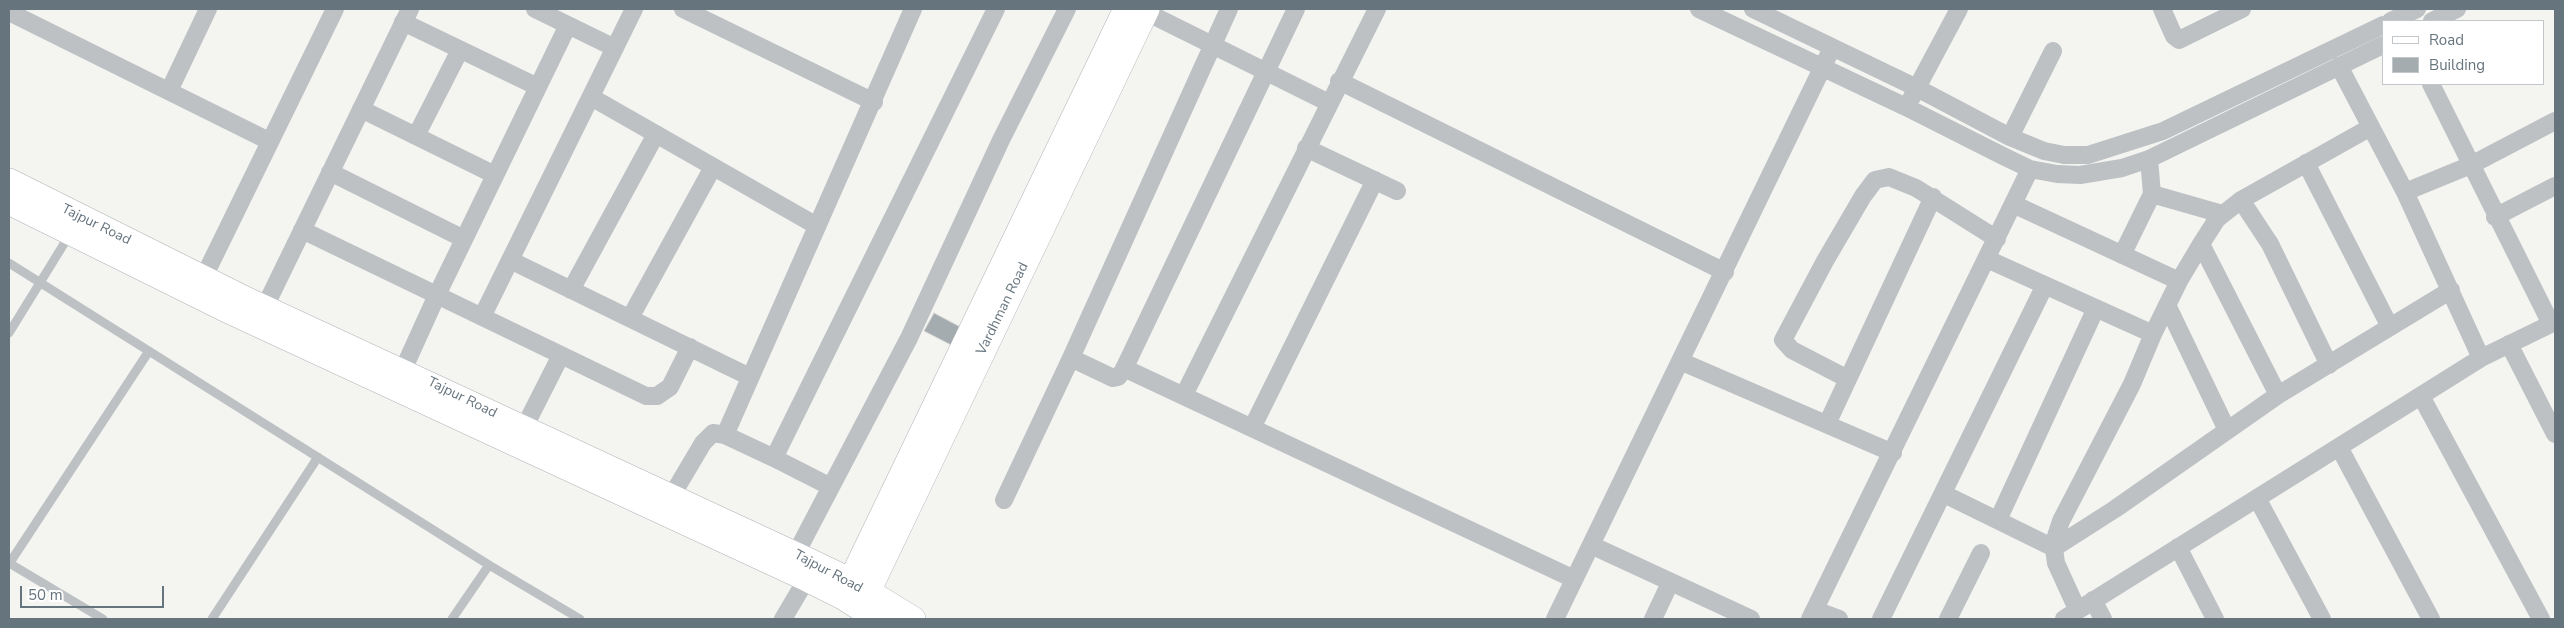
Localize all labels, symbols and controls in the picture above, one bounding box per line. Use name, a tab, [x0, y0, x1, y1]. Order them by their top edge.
legend	[2382, 20, 2544, 85]
text: Road	[2429, 30, 2464, 50]
text: Building	[2429, 55, 2485, 75]
street label: Tajpur Road	[58, 201, 134, 249]
street label: Vardhman Road	[973, 260, 1033, 358]
street label: Tajpur Road	[424, 374, 500, 422]
street label: Tajpur Road	[791, 547, 865, 597]
scale bar	[22, 576, 166, 608]
text: 50 m	[28, 585, 63, 605]

